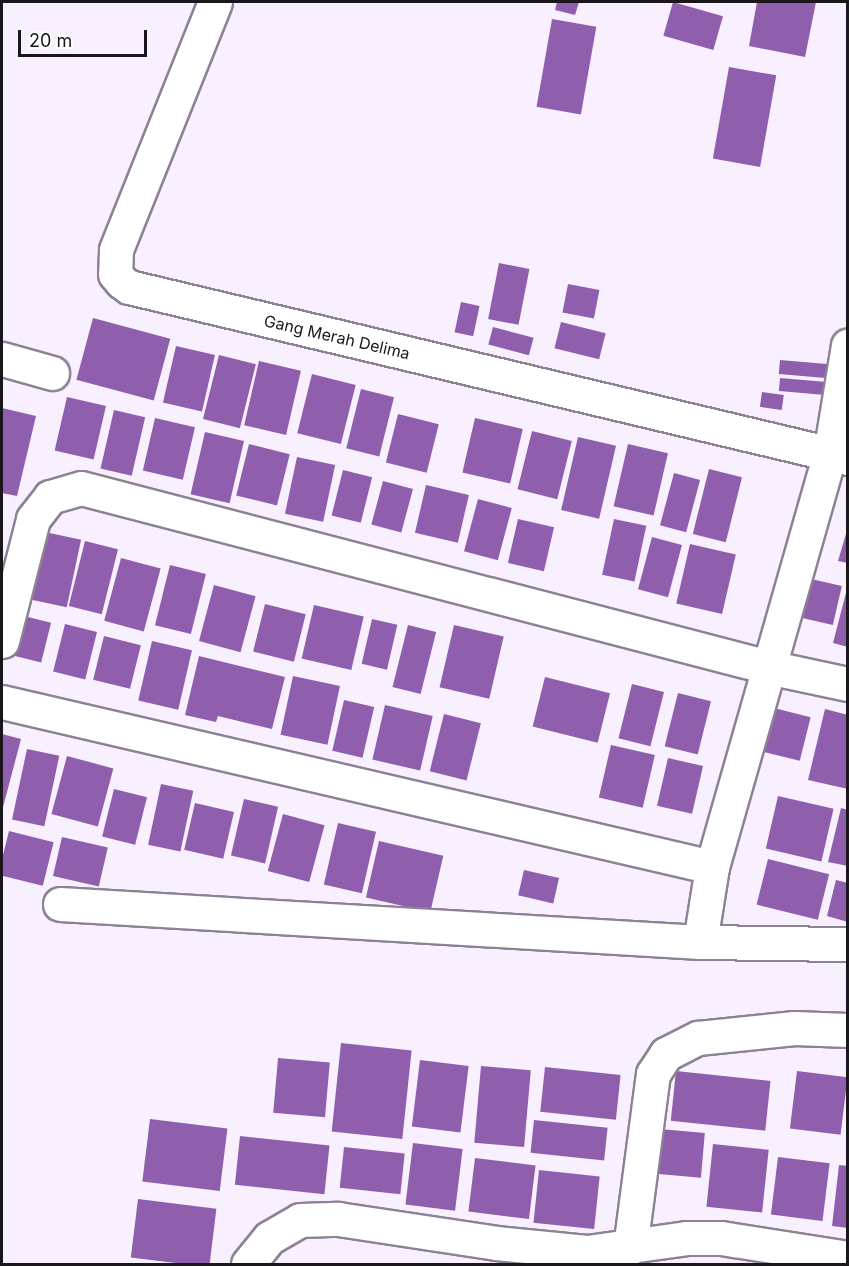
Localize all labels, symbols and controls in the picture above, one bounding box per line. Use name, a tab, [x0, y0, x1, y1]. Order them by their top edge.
scale bar	[21, 18, 150, 56]
text: 20 m	[29, 30, 72, 51]
street label: Gang Merah Delima	[262, 311, 412, 363]

